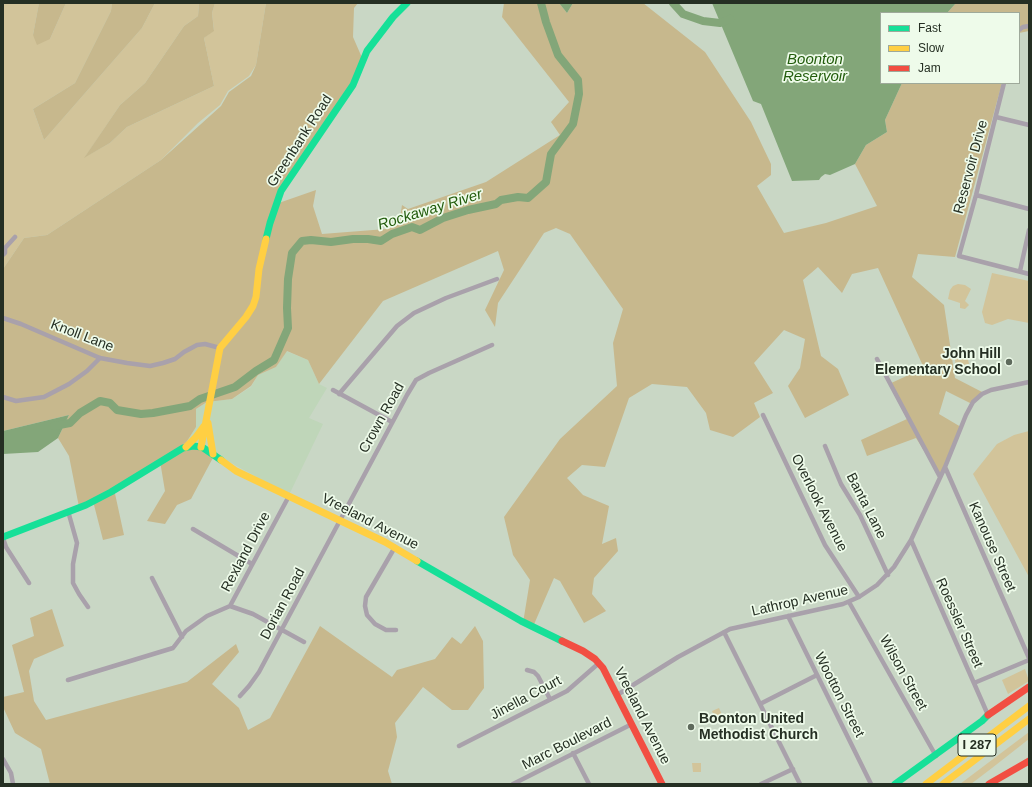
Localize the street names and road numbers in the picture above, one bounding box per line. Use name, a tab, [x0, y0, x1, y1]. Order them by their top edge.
street label: Greenbank Road	[264, 92, 336, 190]
street label: Reservoir Drive	[950, 118, 992, 216]
street label: Knoll Lane	[48, 316, 116, 356]
street label: Crown Road	[356, 380, 408, 456]
street label: Overlook Avenue	[787, 451, 851, 555]
street label: Banta Lane	[842, 470, 890, 542]
street label: Vreeland Avenue	[319, 490, 421, 554]
street label: Kanouse Street	[965, 500, 1019, 594]
street label: Rexland Drive	[218, 509, 274, 595]
street label: Dorian Road	[257, 565, 309, 643]
street label: Roessler Street	[932, 576, 986, 670]
street label: Lathrop Avenue	[750, 582, 850, 620]
street label: Wilson Street	[875, 633, 931, 713]
street label: Wootton Street	[810, 650, 868, 740]
street label: Vreeland Avenue	[610, 665, 674, 767]
street label: Jinella Court	[488, 672, 564, 724]
street label: Marc Boulevard	[520, 714, 614, 774]
road number: I 287	[958, 734, 996, 756]

